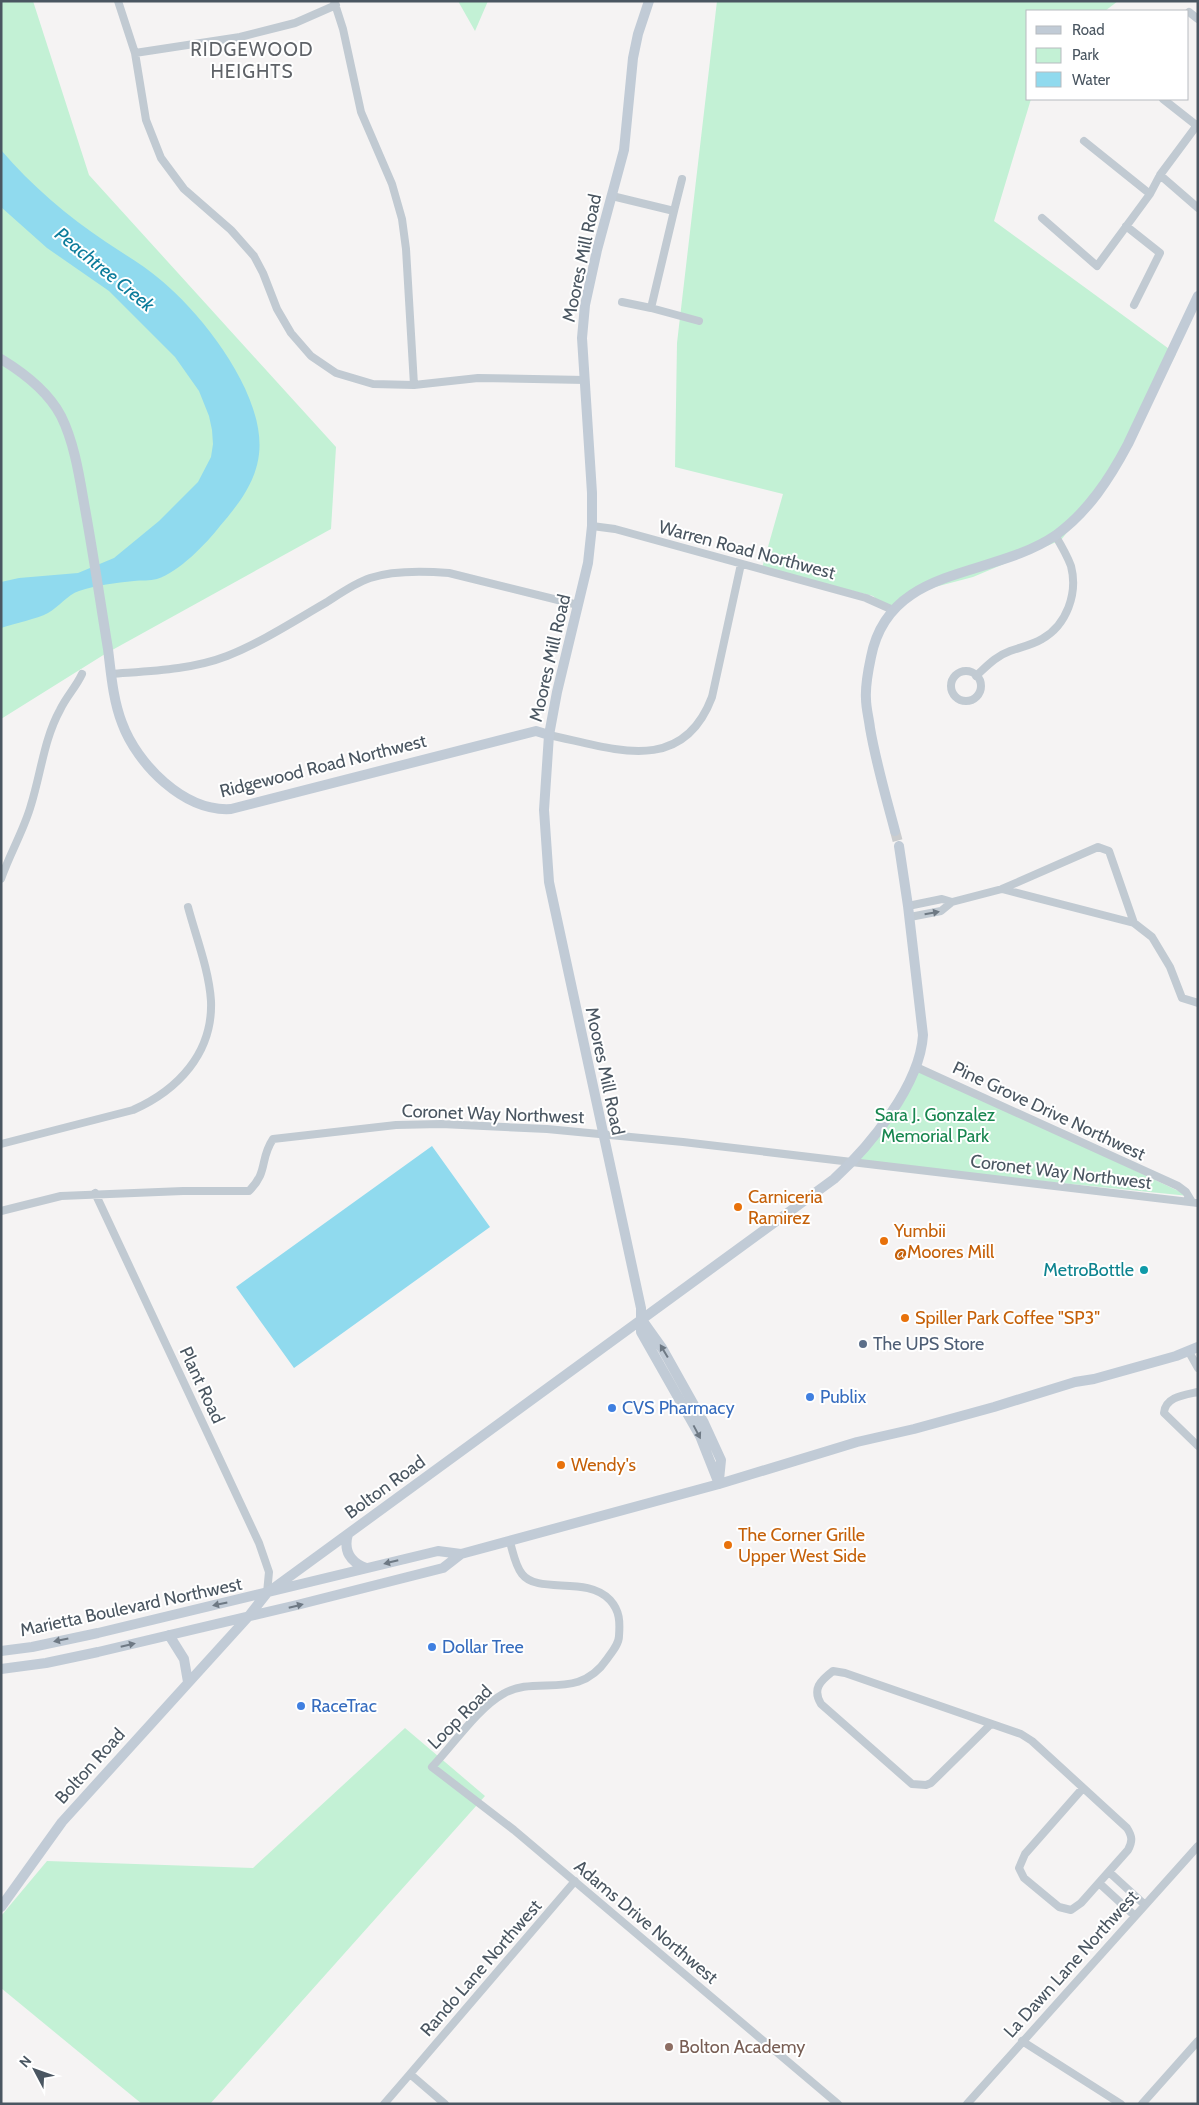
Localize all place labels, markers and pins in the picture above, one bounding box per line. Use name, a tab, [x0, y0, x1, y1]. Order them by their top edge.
place label: Carniceria Ramirez	[748, 1186, 823, 1229]
marker: Carniceria Ramirez	[732, 1201, 744, 1213]
place label: Yumbii @Moores Mill	[893, 1220, 995, 1263]
marker: Yumbii @Moores Mill	[878, 1235, 890, 1247]
place label: MetroBottle	[1043, 1259, 1134, 1281]
marker: MetroBottle	[1138, 1264, 1150, 1276]
place label: Spiller Park Coffee "SP3"	[915, 1307, 1100, 1329]
marker: Spiller Park Coffee "SP3"	[899, 1312, 911, 1324]
place label: The UPS Store	[873, 1333, 984, 1355]
marker: The UPS Store	[857, 1338, 869, 1350]
place label: Publix	[820, 1386, 867, 1408]
marker: Publix	[804, 1391, 816, 1403]
place label: CVS Pharmacy	[622, 1397, 735, 1419]
marker: CVS Pharmacy	[606, 1402, 618, 1414]
place label: Wendy's	[571, 1454, 636, 1476]
marker: Wendy's	[555, 1459, 567, 1471]
place label: The Corner Grille Upper West Side	[738, 1524, 866, 1567]
marker: The Corner Grille Upper West Side	[722, 1539, 734, 1551]
place label: Dollar Tree	[442, 1636, 524, 1658]
marker: Dollar Tree	[426, 1641, 438, 1653]
place label: RaceTrac	[311, 1695, 377, 1717]
marker: RaceTrac	[295, 1700, 307, 1712]
place label: Bolton Academy	[679, 2036, 805, 2058]
marker: Bolton Academy	[663, 2041, 675, 2053]

